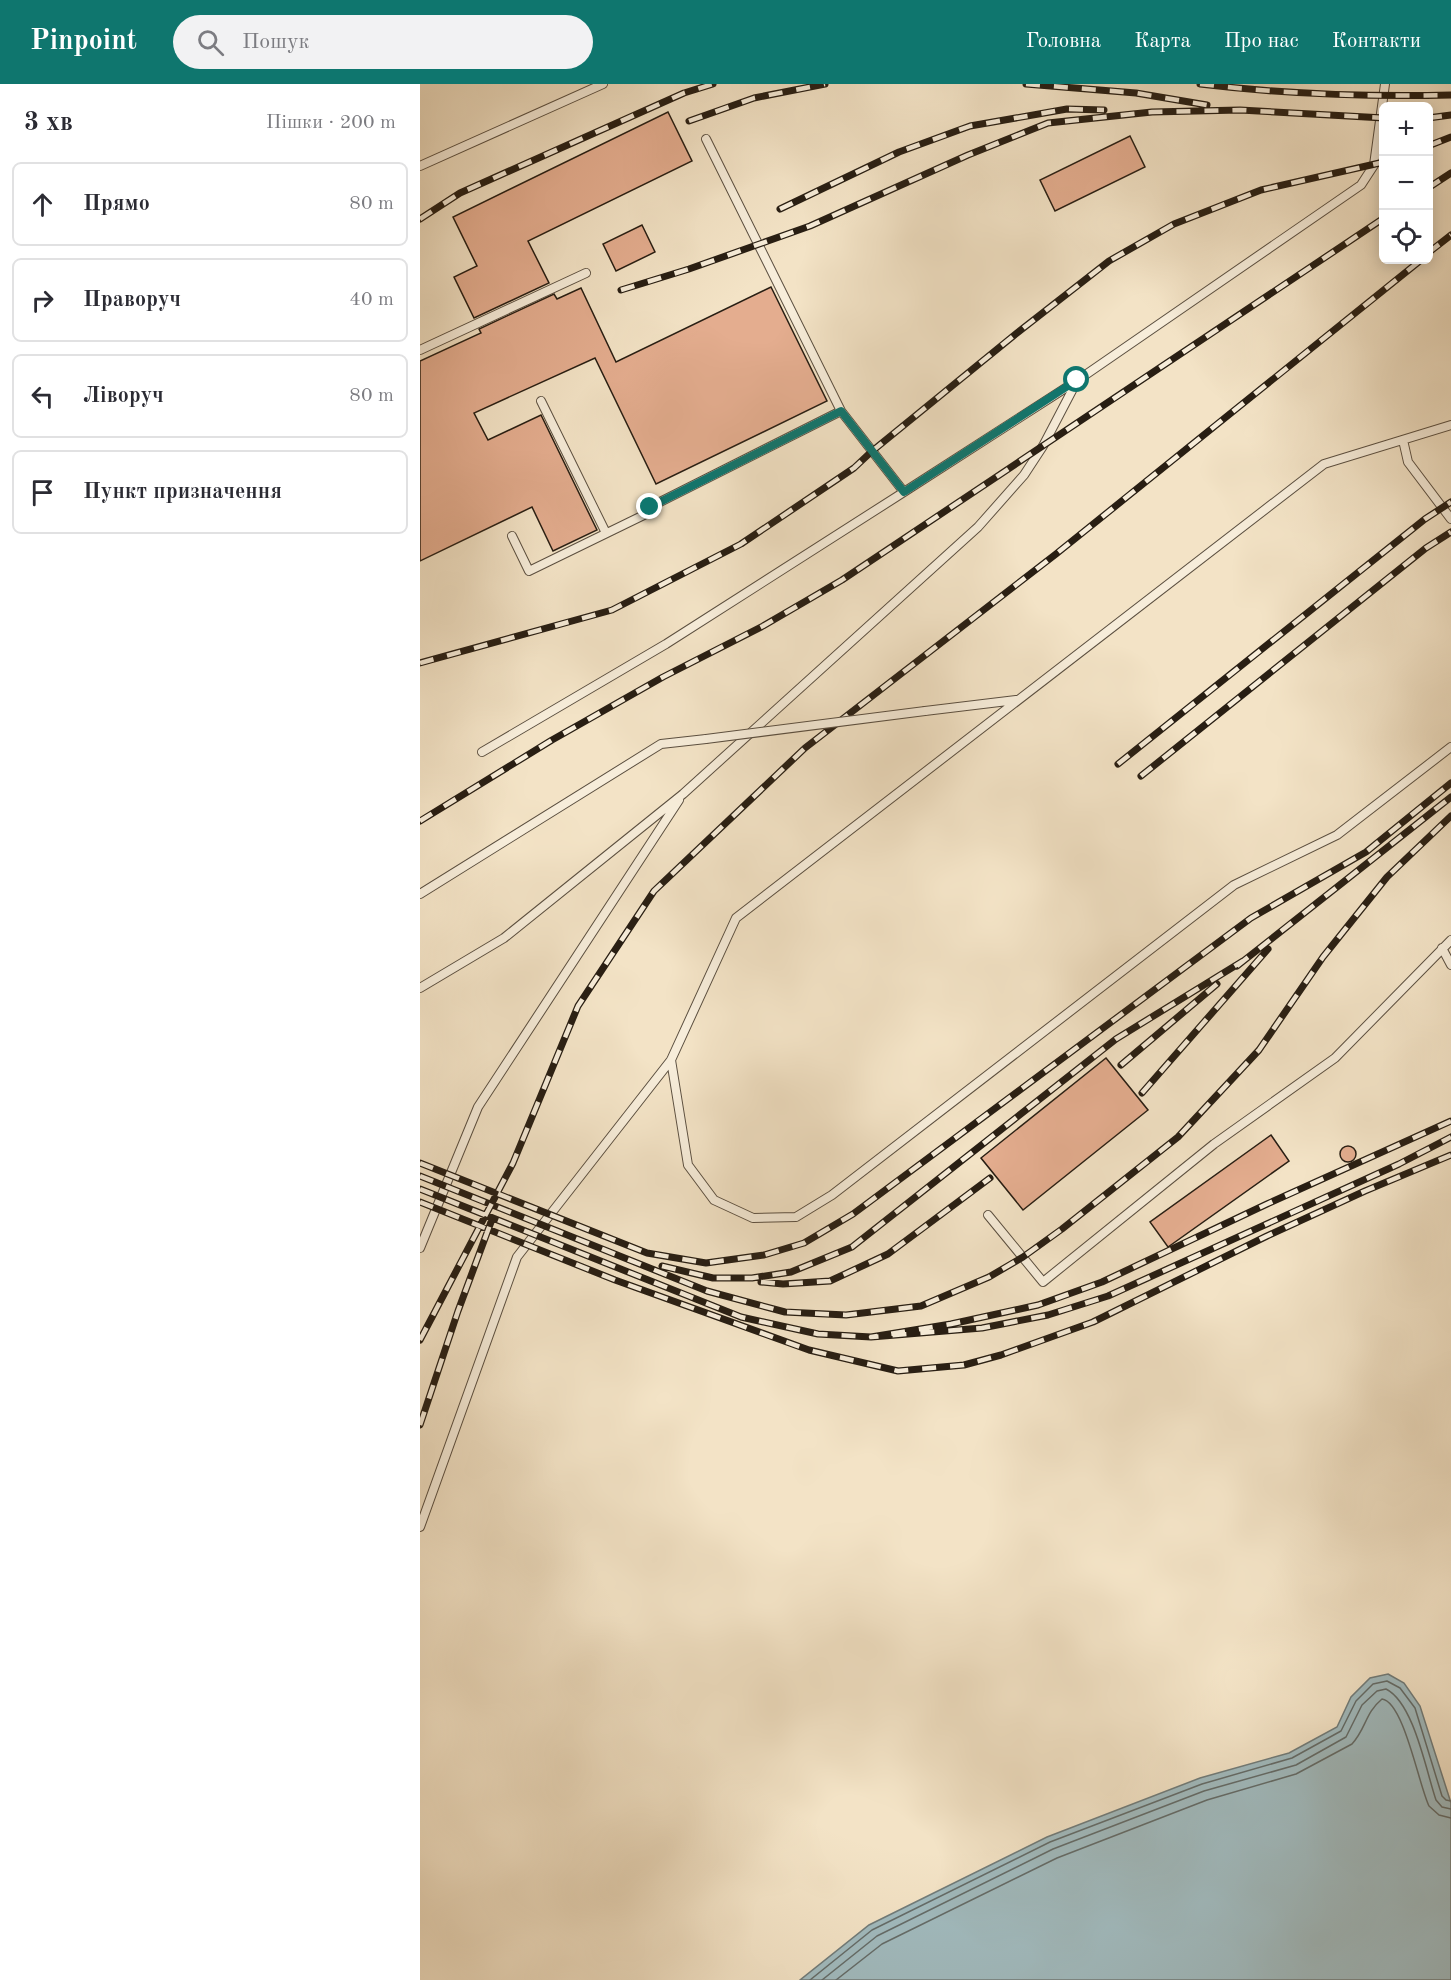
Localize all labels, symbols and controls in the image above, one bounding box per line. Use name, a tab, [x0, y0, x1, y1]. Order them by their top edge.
search box	[173, 15, 593, 69]
icon: search	[194, 26, 227, 59]
text: Pinpoint	[30, 28, 137, 56]
text: Пошук	[242, 31, 310, 53]
text: Головна	[1026, 31, 1101, 52]
text: Карта	[1134, 31, 1191, 52]
text: Про нас	[1224, 31, 1299, 52]
text: Контакти	[1332, 31, 1421, 52]
map controls	[1379, 102, 1433, 264]
button: +	[1379, 102, 1433, 156]
text: 3 хв	[24, 110, 73, 136]
text: Пішки · 200 m	[266, 113, 396, 133]
button: −	[1379, 156, 1433, 210]
icon: ahead	[26, 188, 59, 221]
text: Прямо	[83, 193, 150, 215]
text: 80 m	[349, 194, 394, 214]
button: locate	[1379, 210, 1433, 264]
icon: right	[26, 284, 59, 317]
text: Праворуч	[83, 289, 181, 311]
text: 40 m	[349, 290, 394, 310]
route start	[1063, 366, 1089, 392]
icon: left	[26, 380, 59, 413]
text: Ліворуч	[83, 385, 164, 407]
text: 80 m	[349, 386, 394, 406]
icon: arrive	[26, 476, 59, 509]
text: Пункт призначення	[83, 481, 282, 503]
route end	[636, 493, 662, 519]

